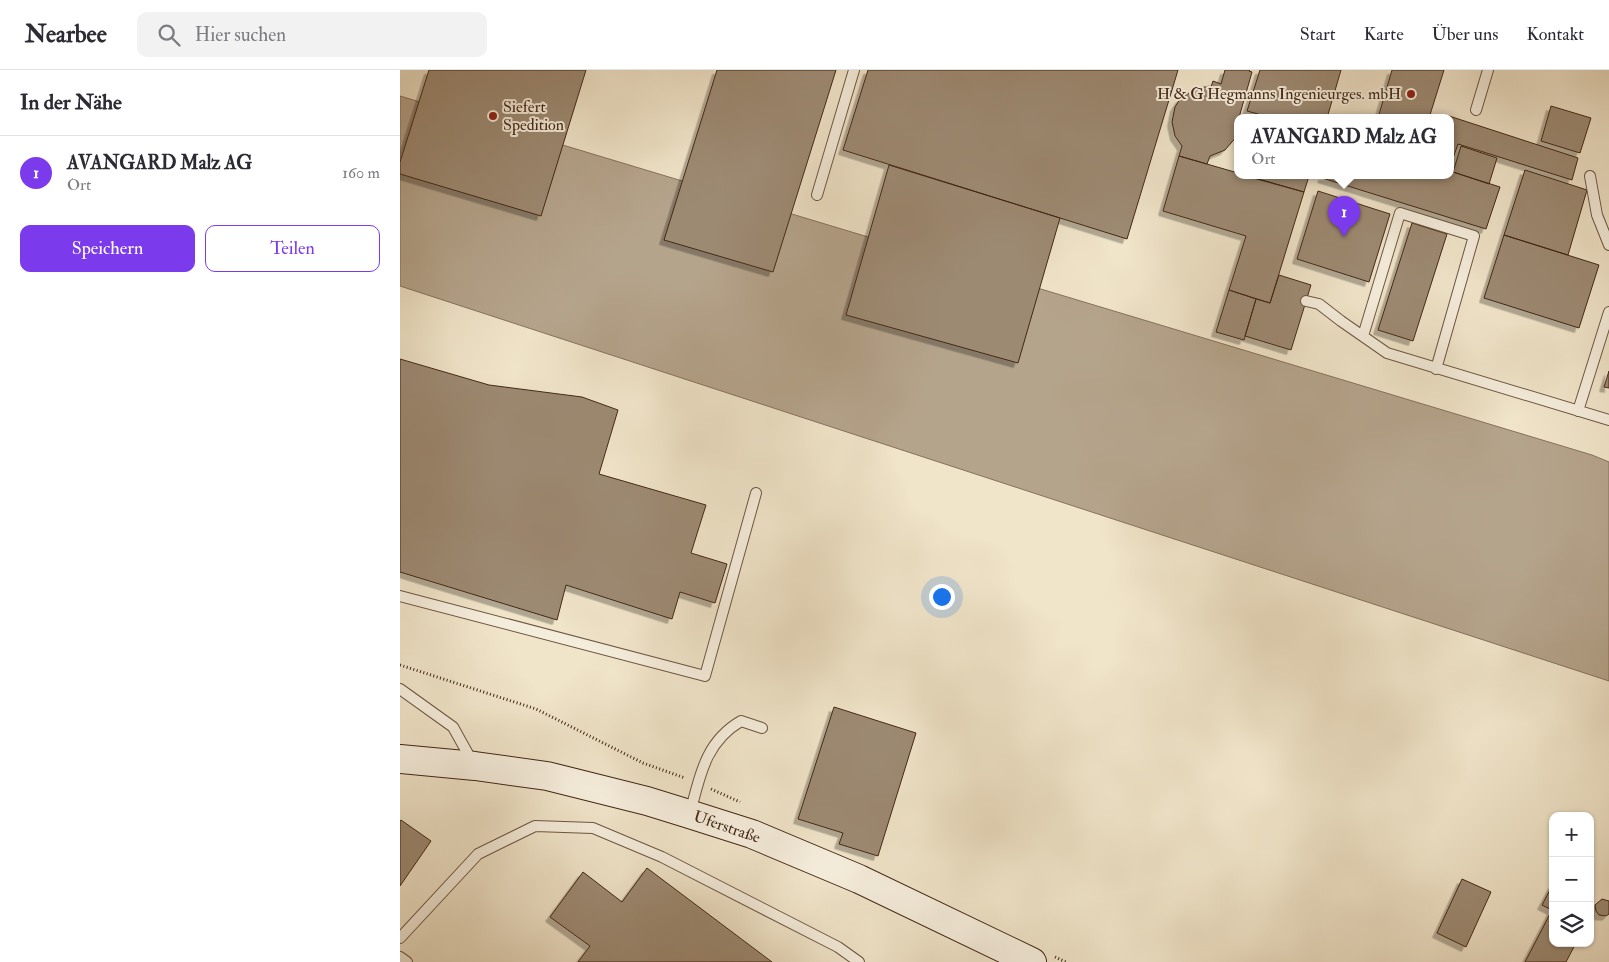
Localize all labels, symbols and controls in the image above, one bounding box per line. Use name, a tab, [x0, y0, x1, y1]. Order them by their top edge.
search box	[137, 12, 487, 57]
text: Nearbee	[25, 19, 107, 50]
icon: search	[155, 21, 183, 49]
text: Hier suchen	[195, 23, 286, 47]
text: Start	[1300, 23, 1336, 46]
text: Karte	[1364, 23, 1404, 46]
text: Über uns	[1432, 23, 1498, 46]
text: Kontakt	[1526, 23, 1584, 46]
place label: H & G Hegmanns Ingenieurges. mbH	[1157, 84, 1401, 104]
marker: H & G Hegmanns Ingenieurges. mbH	[1405, 88, 1417, 100]
text: In der Nähe	[20, 89, 122, 116]
place label: Siefert Spedition	[503, 97, 564, 136]
marker: Siefert Spedition	[487, 110, 499, 122]
popup	[1234, 114, 1454, 179]
text: AVANGARD Malz AG	[1251, 125, 1437, 149]
text: Ort	[1251, 149, 1276, 169]
text: AVANGARD Malz AG	[67, 151, 252, 175]
text: 1	[33, 163, 39, 183]
text: 160 m	[342, 163, 380, 183]
text: Ort	[67, 175, 91, 195]
pin: 1	[1328, 196, 1360, 237]
button: Speichern	[20, 225, 195, 272]
button: Teilen	[205, 225, 380, 272]
your location	[929, 584, 955, 610]
street label: Uferstraße	[691, 806, 763, 848]
map controls	[1549, 812, 1594, 947]
button: +	[1549, 812, 1594, 857]
button: −	[1549, 857, 1594, 902]
button: layers	[1549, 902, 1594, 947]

